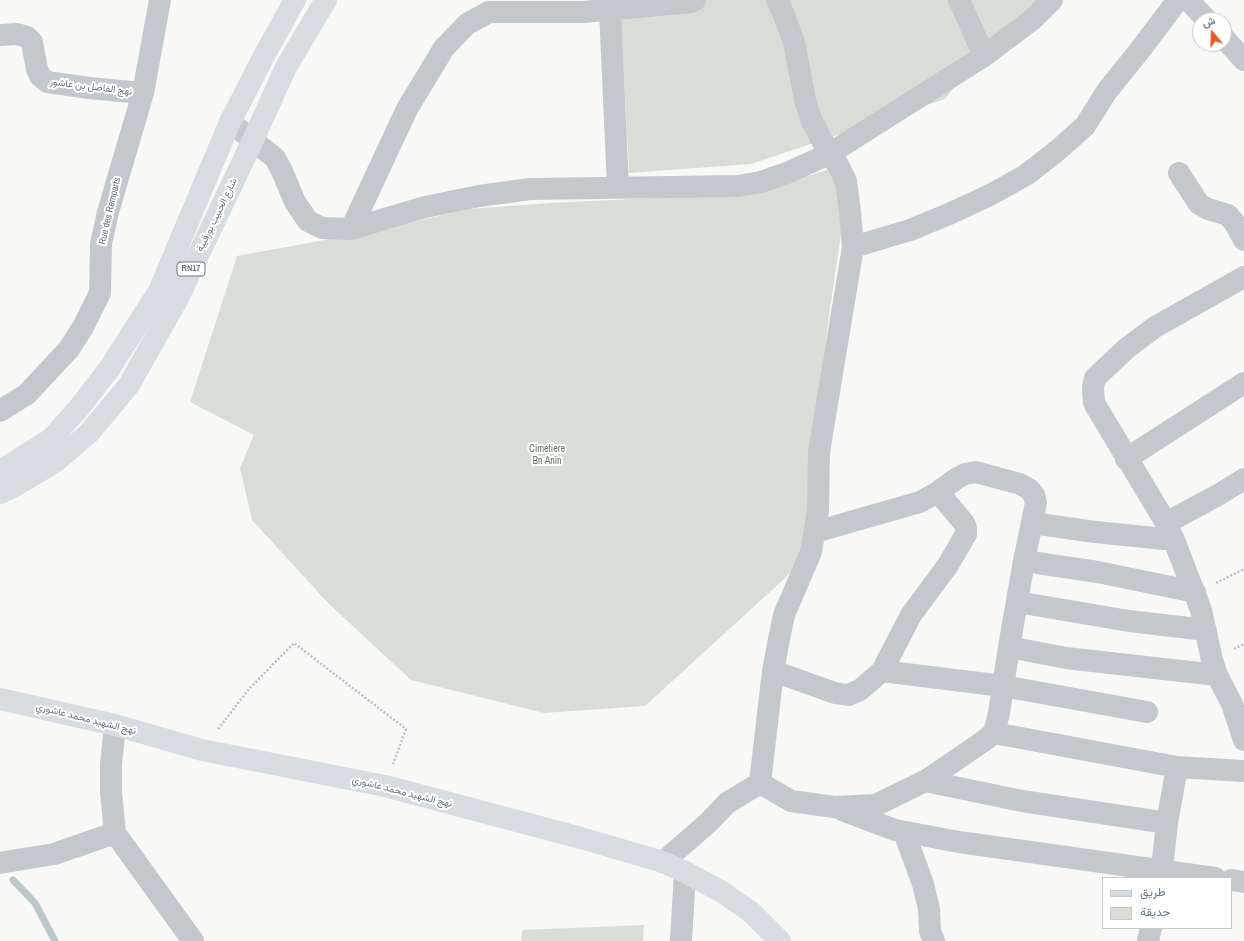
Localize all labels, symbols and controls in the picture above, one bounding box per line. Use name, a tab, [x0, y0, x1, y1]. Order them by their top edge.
north arrow	[1192, 12, 1232, 52]
text: ش	[1200, 13, 1217, 30]
street label: نهج الفاضل بن عاشور	[49, 76, 133, 98]
street label: Rue des Remparts	[96, 176, 124, 246]
street label: شارع الحبيب بورقيبة	[194, 176, 240, 254]
road number: RN17	[177, 262, 205, 276]
park label: Cimetiere Bn Anin	[529, 443, 565, 466]
street label: نهج الشهيد محمد عاشوري	[35, 701, 137, 737]
street label: نهج الشهيد محمد عاشوري	[351, 774, 453, 810]
legend	[1102, 877, 1232, 929]
text: طريق	[1140, 884, 1165, 900]
text: حديقة	[1140, 904, 1170, 920]

